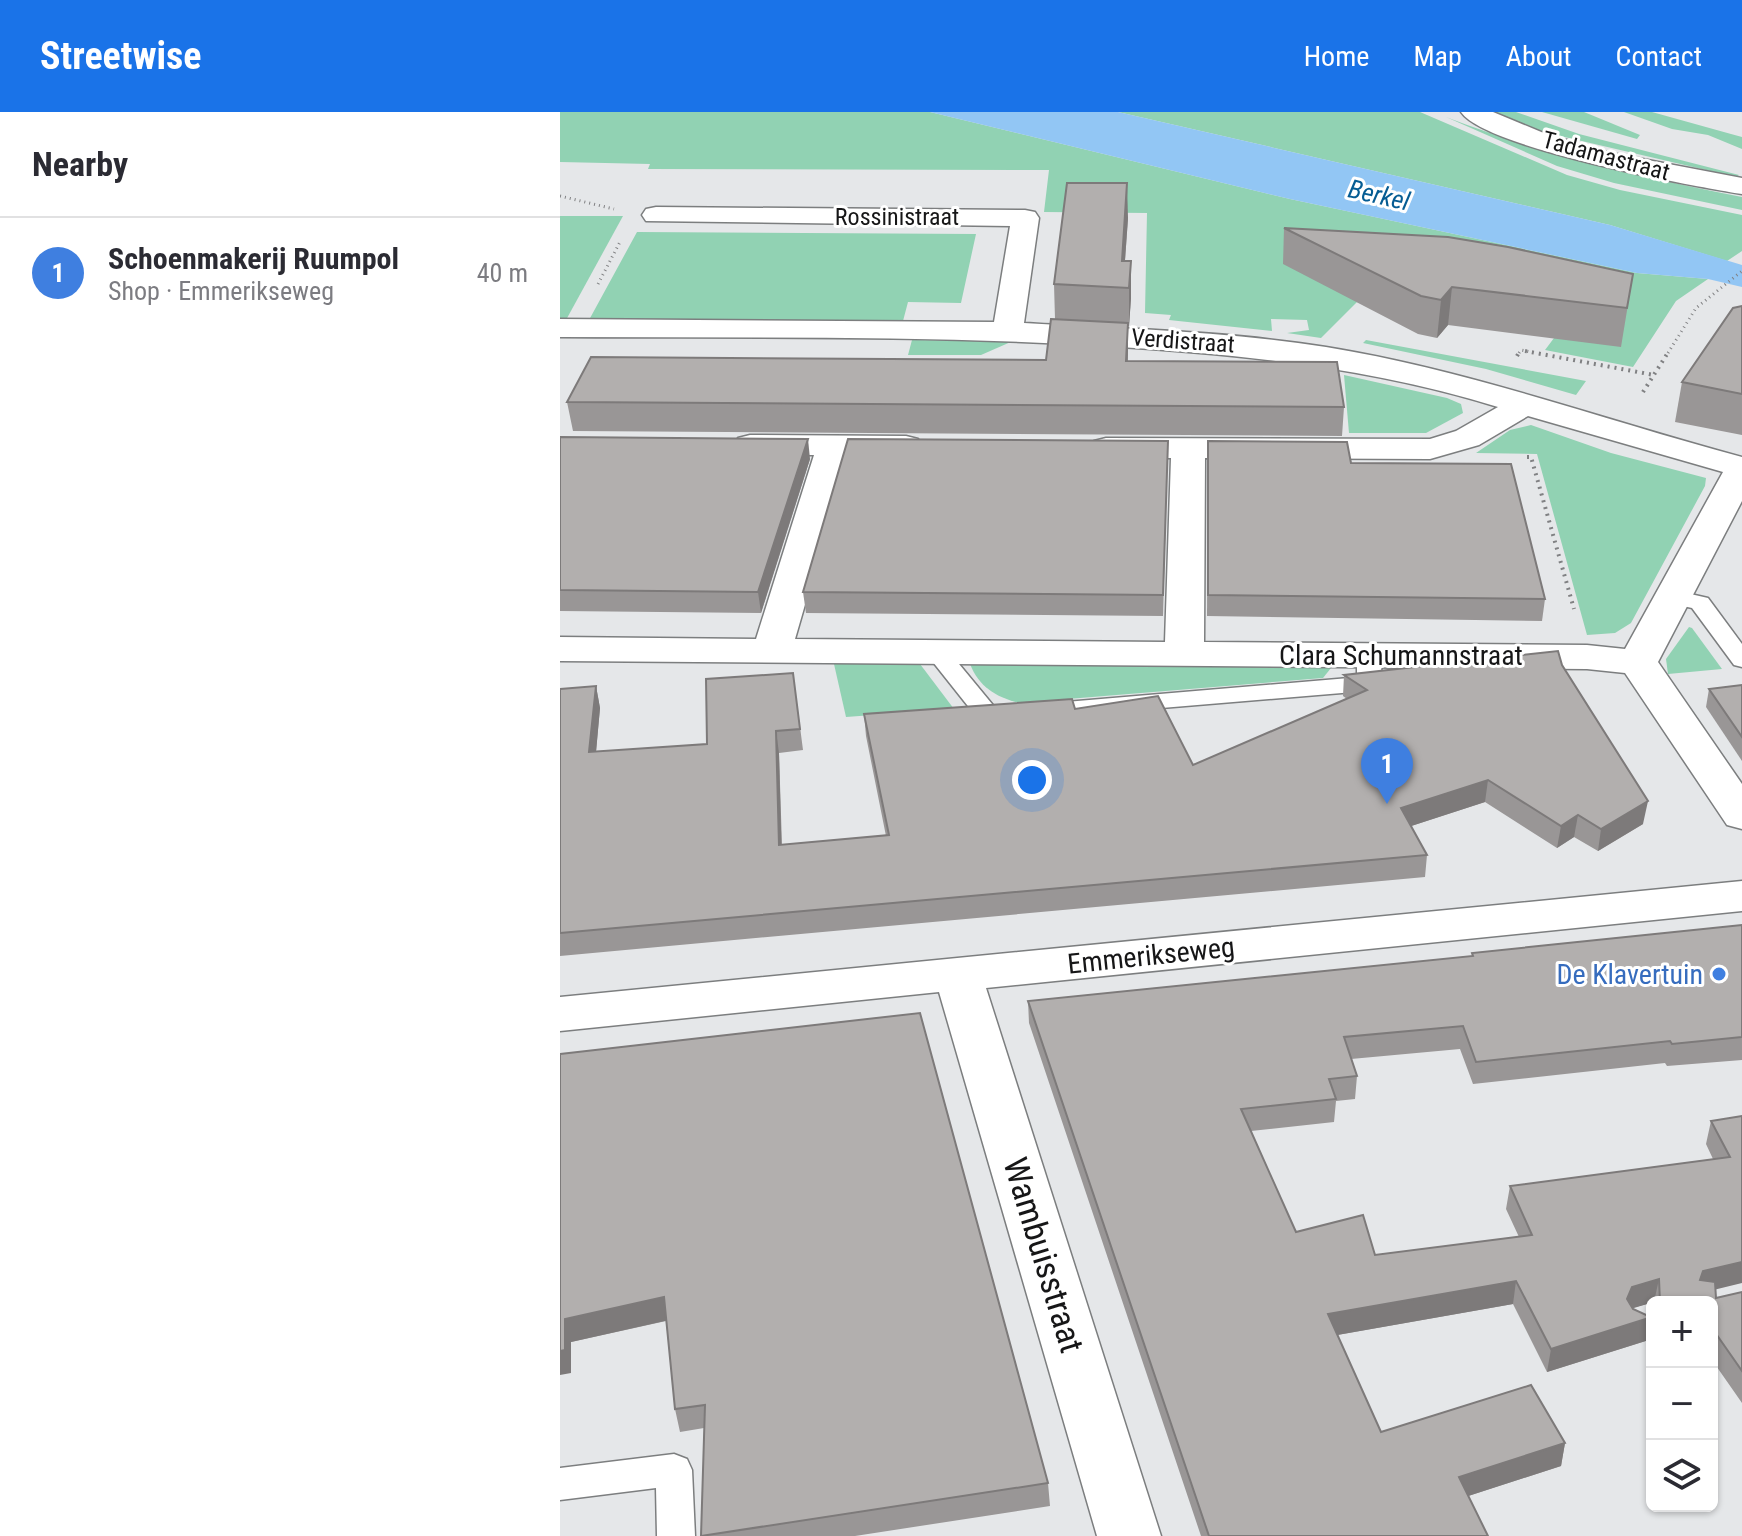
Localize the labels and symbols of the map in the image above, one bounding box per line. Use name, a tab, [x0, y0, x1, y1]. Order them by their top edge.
street label: Tadamastraat	[1539, 126, 1673, 186]
water label: Berkel	[1345, 173, 1414, 217]
street label: Rossinistraat	[835, 203, 959, 231]
street label: Verdistraat	[1130, 323, 1236, 359]
street label: Clara Schumannstraat	[1279, 639, 1523, 672]
pin: 1	[1361, 738, 1413, 804]
your location	[1012, 760, 1052, 800]
street label: Emmerikseweg	[1066, 930, 1236, 981]
place label: De Klavertuin	[1557, 958, 1703, 991]
marker: De Klavertuin	[1710, 965, 1728, 983]
street label: Wambuisstraat	[995, 1153, 1093, 1357]

